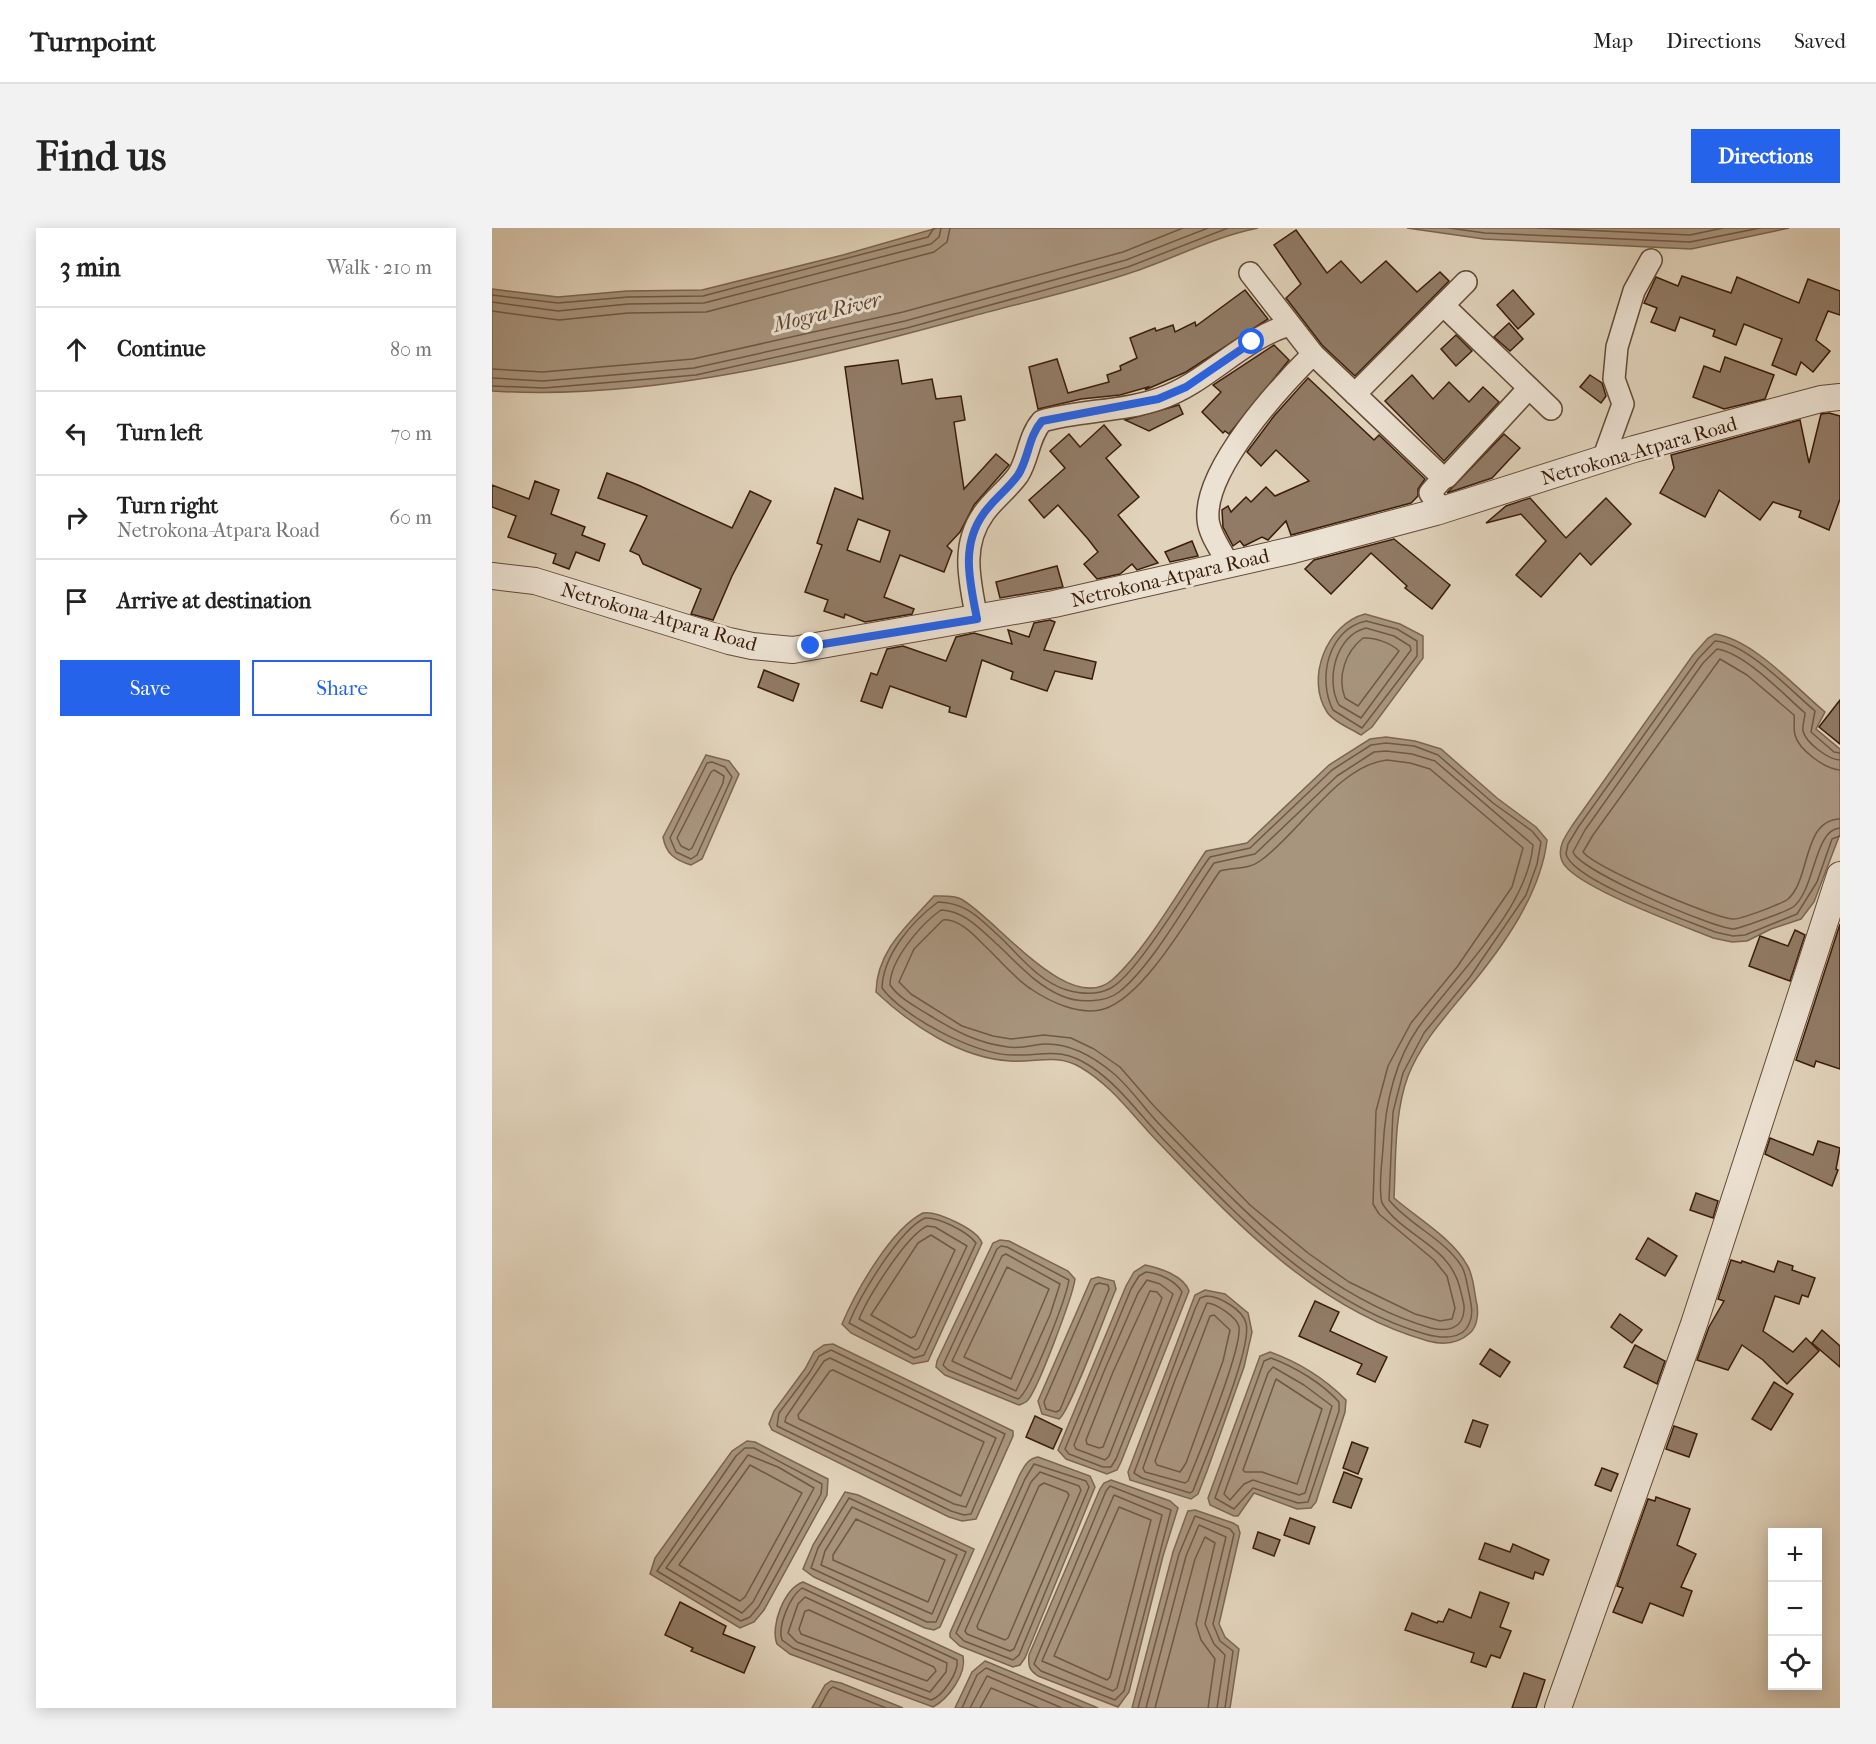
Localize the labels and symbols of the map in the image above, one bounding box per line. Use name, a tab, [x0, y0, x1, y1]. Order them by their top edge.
water label: Mogra River	[769, 287, 885, 337]
route start	[1238, 328, 1264, 354]
street label: Netrokona-Atpara Road	[1538, 412, 1741, 490]
street label: Netrokona-Atpara Road	[1069, 544, 1272, 612]
street label: Netrokona-Atpara Road	[558, 578, 761, 656]
route end	[797, 632, 823, 658]

